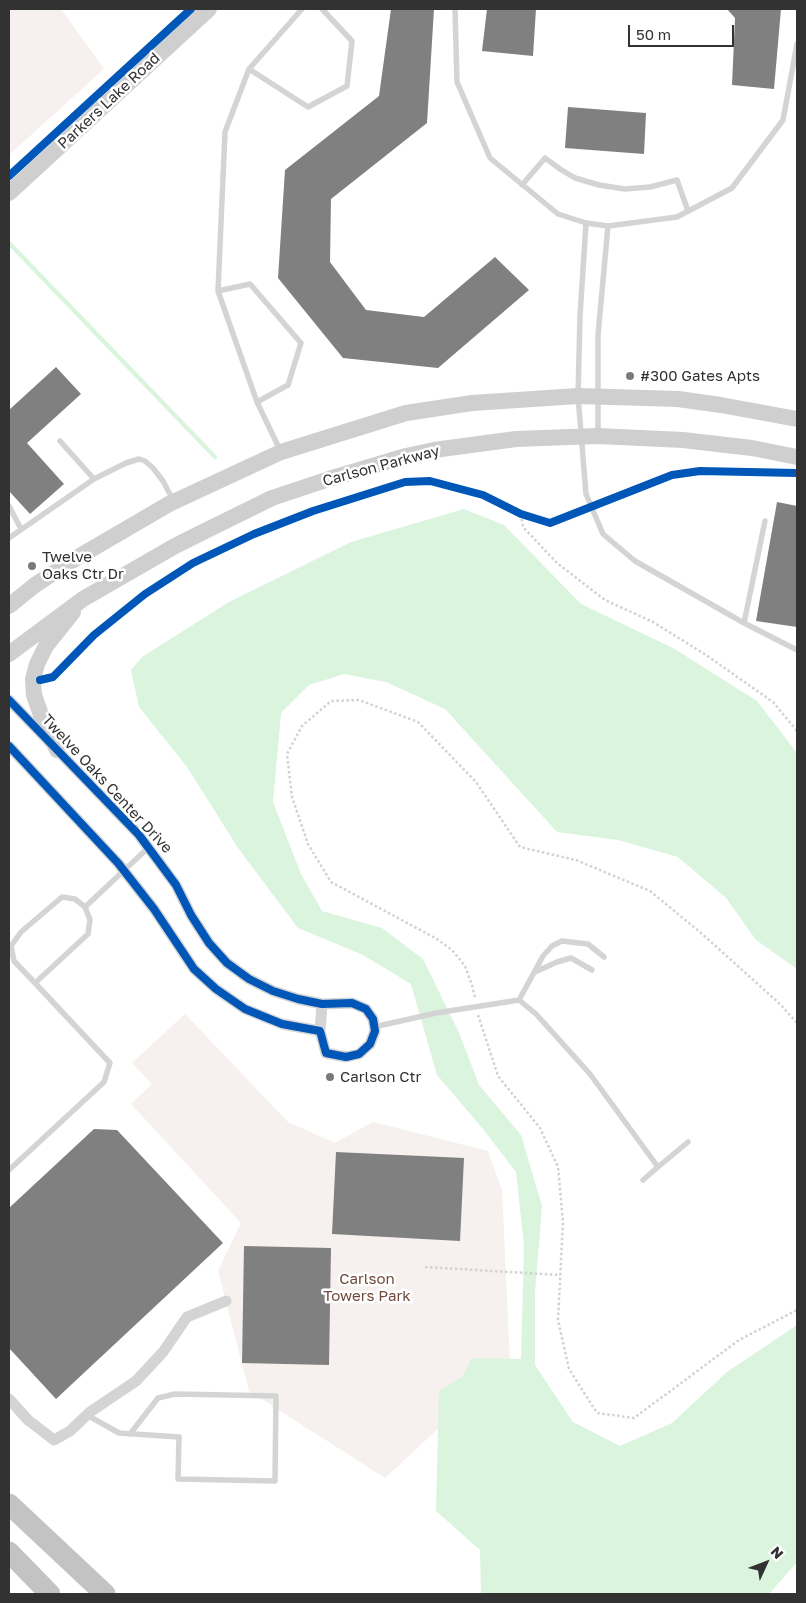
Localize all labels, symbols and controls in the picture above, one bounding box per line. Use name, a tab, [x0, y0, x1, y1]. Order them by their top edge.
scale bar	[631, 15, 737, 47]
text: 50 m	[636, 25, 671, 43]
street label: Parkers Lake Road	[54, 49, 164, 153]
place label: #300 Gates Apts	[640, 367, 760, 385]
marker: #300 Gates Apts	[624, 370, 636, 382]
street label: Carlson Parkway	[321, 442, 441, 490]
place label: Twelve Oaks Ctr Dr	[42, 548, 124, 583]
marker: Twelve Oaks Ctr Dr	[26, 560, 38, 572]
street label: Twelve Oaks Center Drive	[38, 711, 176, 857]
place label: Carlson Ctr	[340, 1068, 421, 1086]
marker: Carlson Ctr	[324, 1071, 336, 1083]
park label: Carlson Towers Park	[323, 1270, 411, 1305]
north arrow	[741, 1538, 791, 1588]
text: N	[767, 1543, 787, 1562]

